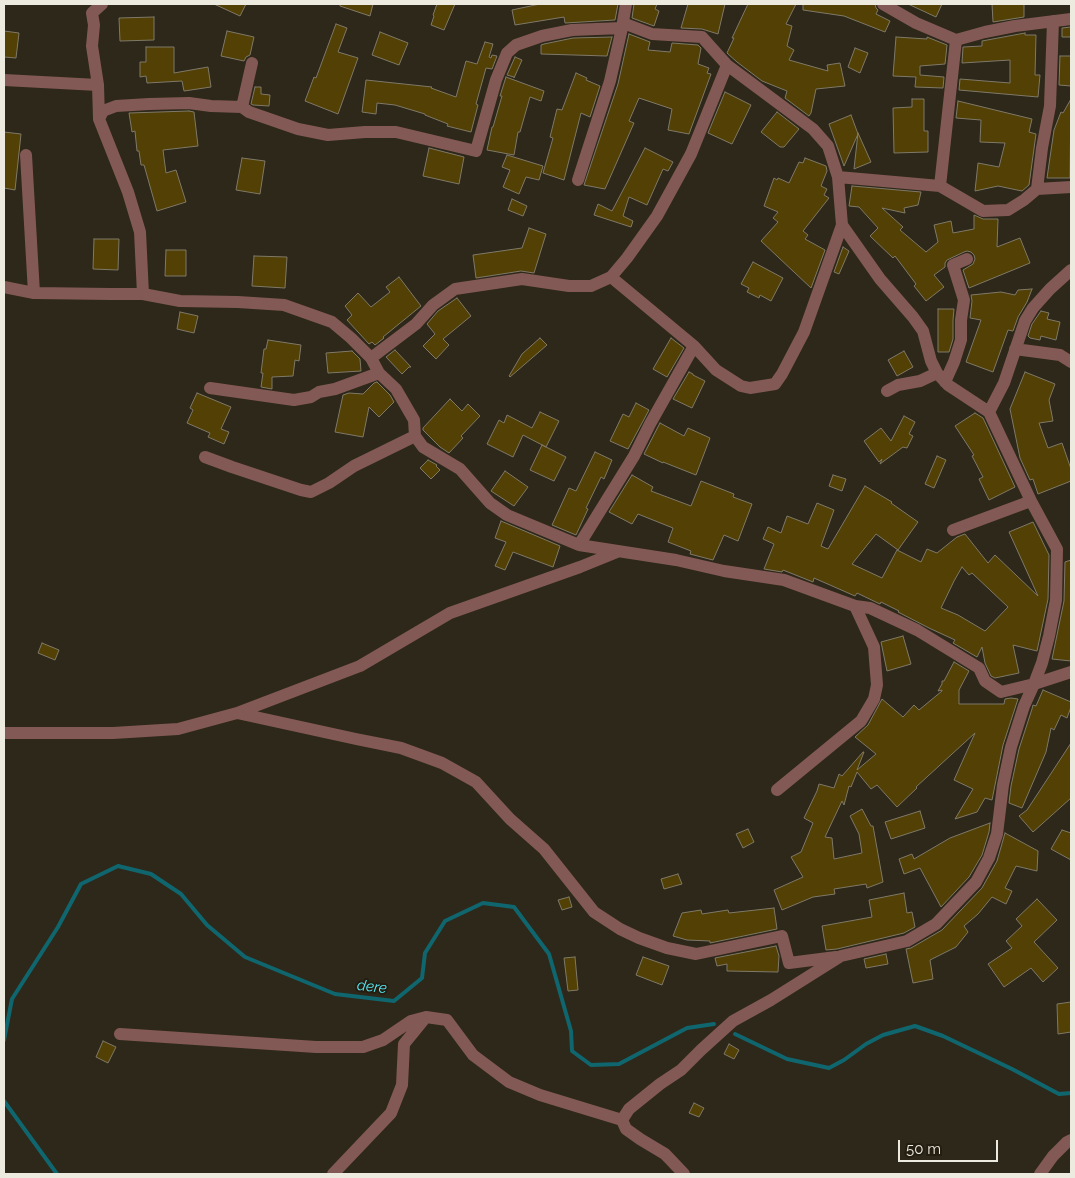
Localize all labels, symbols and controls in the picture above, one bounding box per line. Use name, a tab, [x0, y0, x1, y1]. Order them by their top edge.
water label: dere	[356, 976, 388, 998]
scale bar	[900, 1130, 1000, 1162]
text: 50 m	[906, 1140, 941, 1158]

